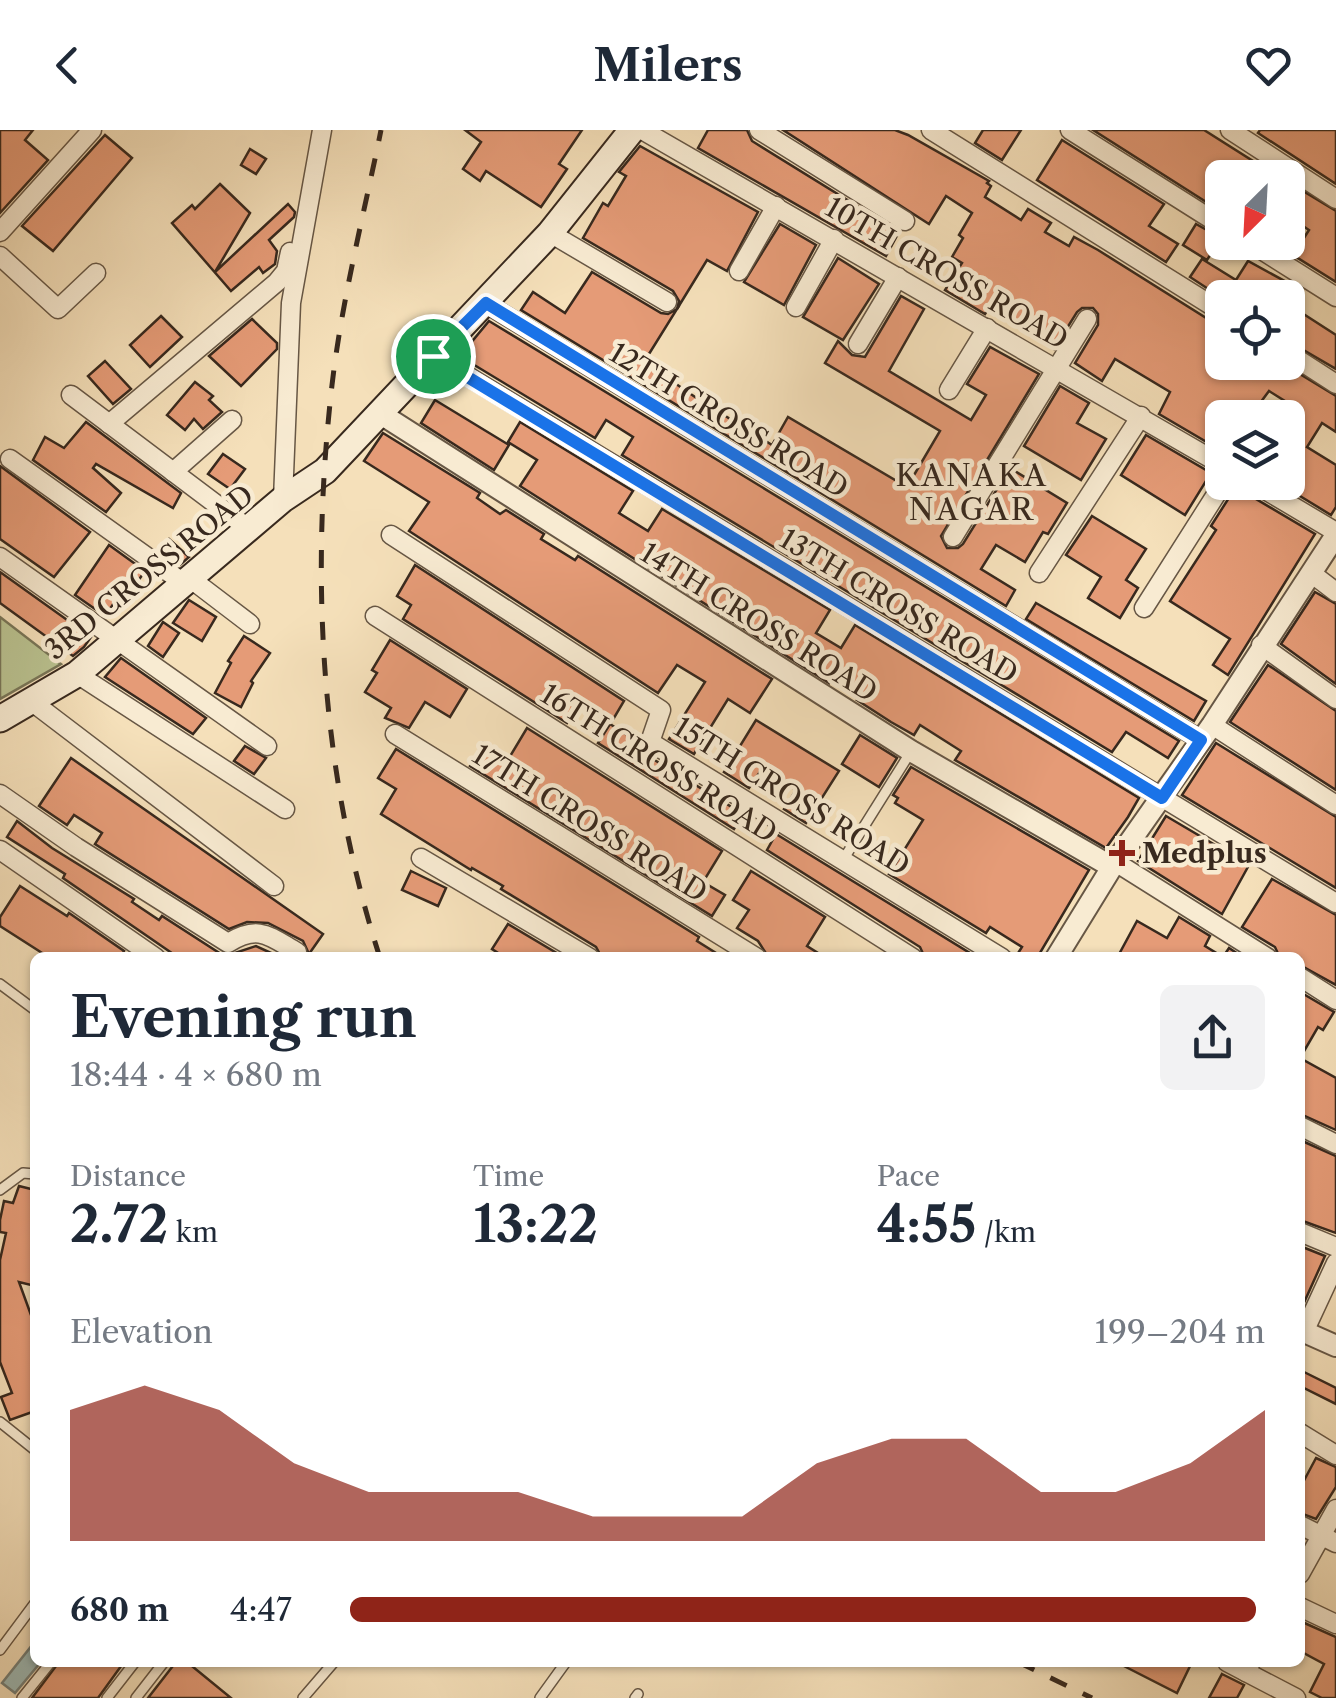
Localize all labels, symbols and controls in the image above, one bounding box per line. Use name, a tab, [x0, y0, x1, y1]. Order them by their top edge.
text: Milers	[593, 37, 743, 93]
icon: back	[40, 38, 95, 93]
icon: heart	[1241, 38, 1296, 93]
north arrow	[1205, 160, 1305, 260]
map controls	[1205, 160, 1305, 500]
street label: 10TH CROSS ROAD	[820, 190, 1074, 356]
button: locate	[1205, 280, 1305, 380]
pin	[391, 314, 476, 399]
icon: arrive	[406, 329, 461, 384]
street label: 12TH CROSS ROAD	[604, 335, 854, 505]
button: layers	[1205, 400, 1305, 500]
district label: KANAKA NAGAR	[895, 457, 1049, 528]
street label: 3RD CROSS ROAD	[38, 478, 260, 666]
street label: 13TH CROSS ROAD	[774, 521, 1024, 691]
street label: 14TH CROSS ROAD	[634, 535, 884, 709]
street label: 16TH CROSS ROAD	[535, 677, 783, 849]
street label: 15TH CROSS ROAD	[668, 710, 916, 882]
street label: 17TH CROSS ROAD	[466, 737, 714, 909]
place label: Medplus	[1142, 836, 1267, 870]
marker: Medplus	[1111, 842, 1133, 864]
text: Evening run	[70, 984, 417, 1051]
button: share	[1160, 985, 1265, 1090]
text: 18:44 · 4 × 680 m	[70, 1055, 322, 1094]
text: Distance	[70, 1159, 186, 1193]
text: Time	[473, 1159, 544, 1193]
text: Pace	[877, 1159, 940, 1193]
text: 2.72	[70, 1193, 168, 1255]
text: 13:22	[473, 1193, 598, 1255]
text: 4:55	[877, 1193, 976, 1255]
text: km	[168, 1215, 218, 1249]
text: /km	[976, 1215, 1036, 1249]
text: Elevation	[70, 1312, 213, 1351]
text: 199–204 m	[1095, 1312, 1265, 1351]
text: 680 m	[70, 1590, 169, 1629]
text: 4:47	[230, 1590, 292, 1629]

